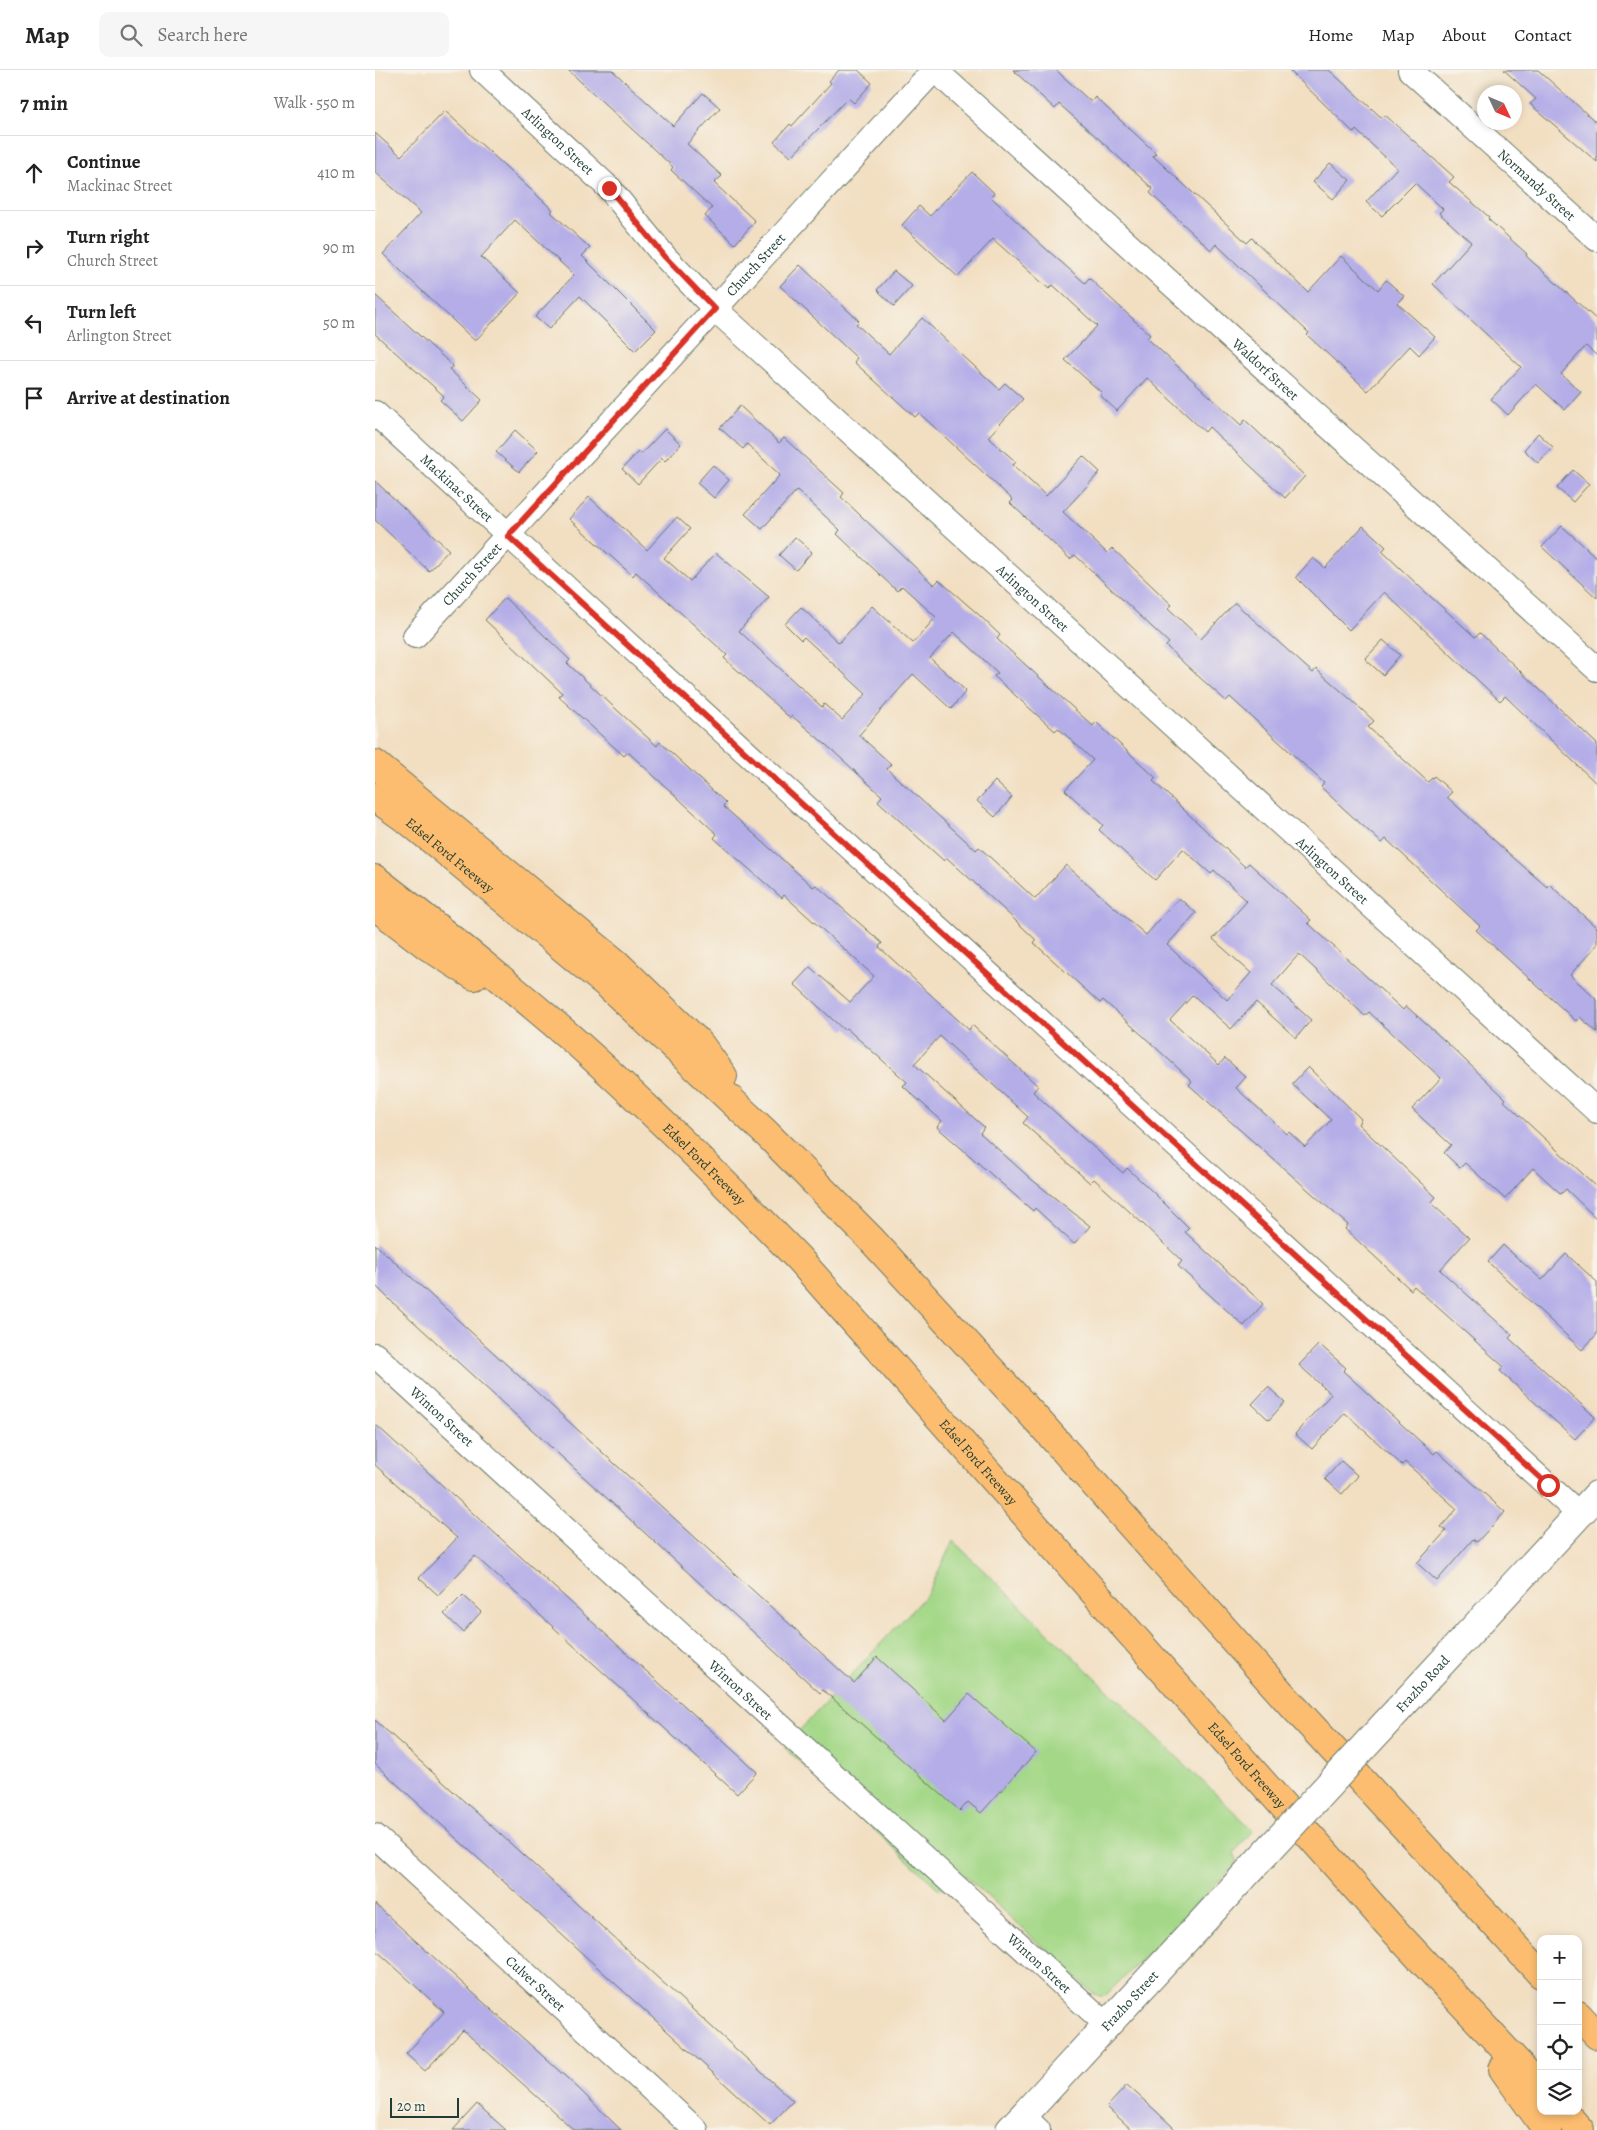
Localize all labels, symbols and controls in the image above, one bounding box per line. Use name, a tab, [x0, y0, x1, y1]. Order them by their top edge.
search box	[99, 12, 449, 57]
text: Map	[25, 19, 69, 51]
icon: search	[117, 21, 145, 49]
text: Search here	[157, 22, 248, 48]
text: Home	[1308, 23, 1353, 47]
text: Map	[1381, 23, 1414, 47]
text: About	[1442, 23, 1486, 47]
text: Contact	[1514, 23, 1572, 47]
north arrow	[1477, 85, 1522, 130]
text: 7 min	[20, 89, 68, 117]
text: Walk · 550 m	[274, 92, 355, 114]
street label: Arlington Street	[517, 102, 598, 180]
street label: Normandy Street	[1493, 145, 1580, 226]
text: Continue	[67, 149, 141, 175]
icon: ahead	[20, 159, 48, 187]
text: 410 m	[317, 162, 355, 184]
text: Mackinac Street	[67, 175, 173, 197]
route end	[598, 177, 621, 200]
text: Turn right	[67, 224, 149, 250]
street label: Church Street	[722, 229, 790, 301]
icon: right	[20, 234, 48, 262]
text: 90 m	[323, 237, 355, 259]
text: Church Street	[67, 250, 158, 272]
text: Turn left	[67, 299, 136, 325]
icon: left	[20, 309, 48, 337]
text: 50 m	[323, 312, 355, 334]
text: Arlington Street	[67, 325, 172, 347]
street label: Waldorf Street	[1227, 334, 1303, 405]
icon: arrive	[20, 384, 48, 412]
text: Arrive at destination	[67, 385, 230, 411]
street label: Mackinac Street	[416, 450, 497, 527]
street label: Church Street	[438, 538, 506, 610]
street label: Arlington Street	[991, 560, 1073, 637]
street label: Edsel Ford Freeway	[401, 813, 499, 898]
street label: Arlington Street	[1291, 832, 1373, 909]
street label: Edsel Ford Freeway	[659, 1119, 750, 1210]
street label: Winton Street	[405, 1382, 478, 1451]
street label: Edsel Ford Freeway	[935, 1415, 1022, 1510]
route start	[1537, 1474, 1560, 1497]
street label: Frazho Road	[1392, 1651, 1454, 1717]
street label: Winton Street	[704, 1655, 777, 1725]
street label: Edsel Ford Freeway	[1203, 1718, 1291, 1813]
street label: Winton Street	[1002, 1929, 1076, 1998]
map controls	[1537, 1935, 1582, 2115]
button: +	[1537, 1935, 1582, 1980]
street label: Culver Street	[501, 1951, 570, 2016]
street label: Frazho Street	[1097, 1966, 1163, 2036]
button: −	[1537, 1980, 1582, 2025]
button: locate	[1537, 2025, 1582, 2070]
button: layers	[1537, 2070, 1582, 2115]
scale bar	[390, 2095, 459, 2118]
text: 20 m	[397, 2097, 426, 2116]

